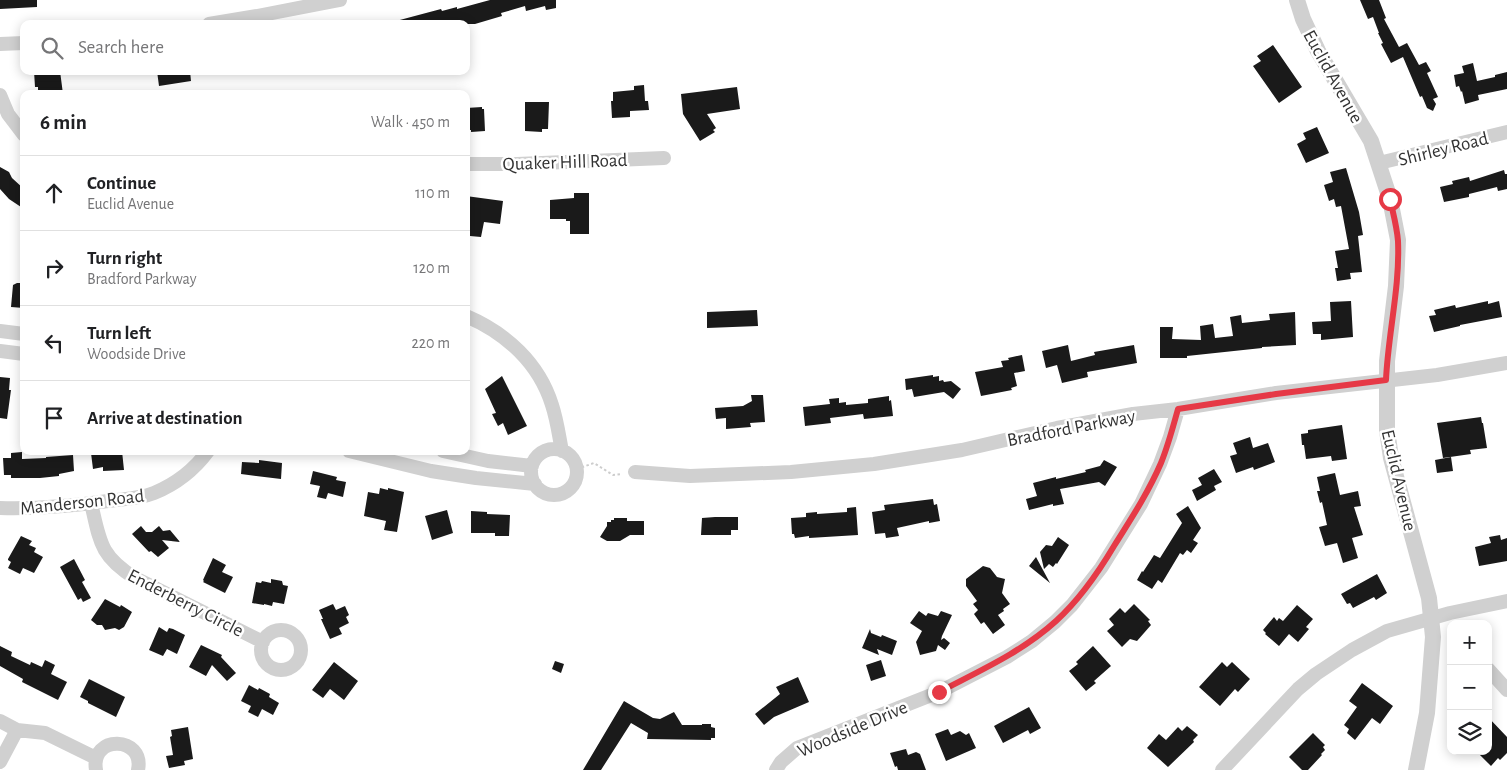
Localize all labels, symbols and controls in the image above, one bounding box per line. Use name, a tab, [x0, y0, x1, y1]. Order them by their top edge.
search box	[20, 20, 470, 75]
street label: Euclid Avenue	[1299, 27, 1366, 127]
icon: search	[38, 34, 66, 62]
text: Search here	[78, 38, 164, 57]
text: 6 min	[40, 112, 87, 133]
text: Walk · 450 m	[371, 114, 450, 130]
street label: Shirley Road	[1396, 129, 1490, 170]
street label: Quaker Hill Road	[502, 151, 628, 174]
text: Continue	[87, 174, 156, 193]
icon: ahead	[40, 179, 68, 207]
text: 110 m	[415, 185, 450, 201]
route start	[1379, 188, 1402, 211]
text: Euclid Avenue	[87, 196, 174, 212]
text: Turn right	[87, 249, 162, 268]
icon: right	[40, 254, 68, 282]
text: 120 m	[413, 260, 450, 276]
text: Bradford Parkway	[87, 271, 197, 287]
text: Turn left	[87, 324, 151, 343]
icon: left	[40, 329, 68, 357]
text: 220 m	[412, 335, 450, 351]
text: Woodside Drive	[87, 346, 186, 362]
icon: arrive	[40, 404, 68, 432]
street label: Bradford Parkway	[1006, 407, 1137, 450]
text: Arrive at destination	[87, 409, 243, 428]
street label: Euclid Avenue	[1378, 428, 1419, 533]
street label: Manderson Road	[19, 487, 145, 518]
street label: Enderberry Circle	[124, 566, 246, 641]
map controls	[1447, 620, 1492, 755]
button: +	[1447, 620, 1492, 665]
button: −	[1447, 665, 1492, 710]
route end	[928, 681, 951, 704]
street label: Woodside Drive	[795, 698, 910, 761]
button: layers	[1447, 710, 1492, 755]

